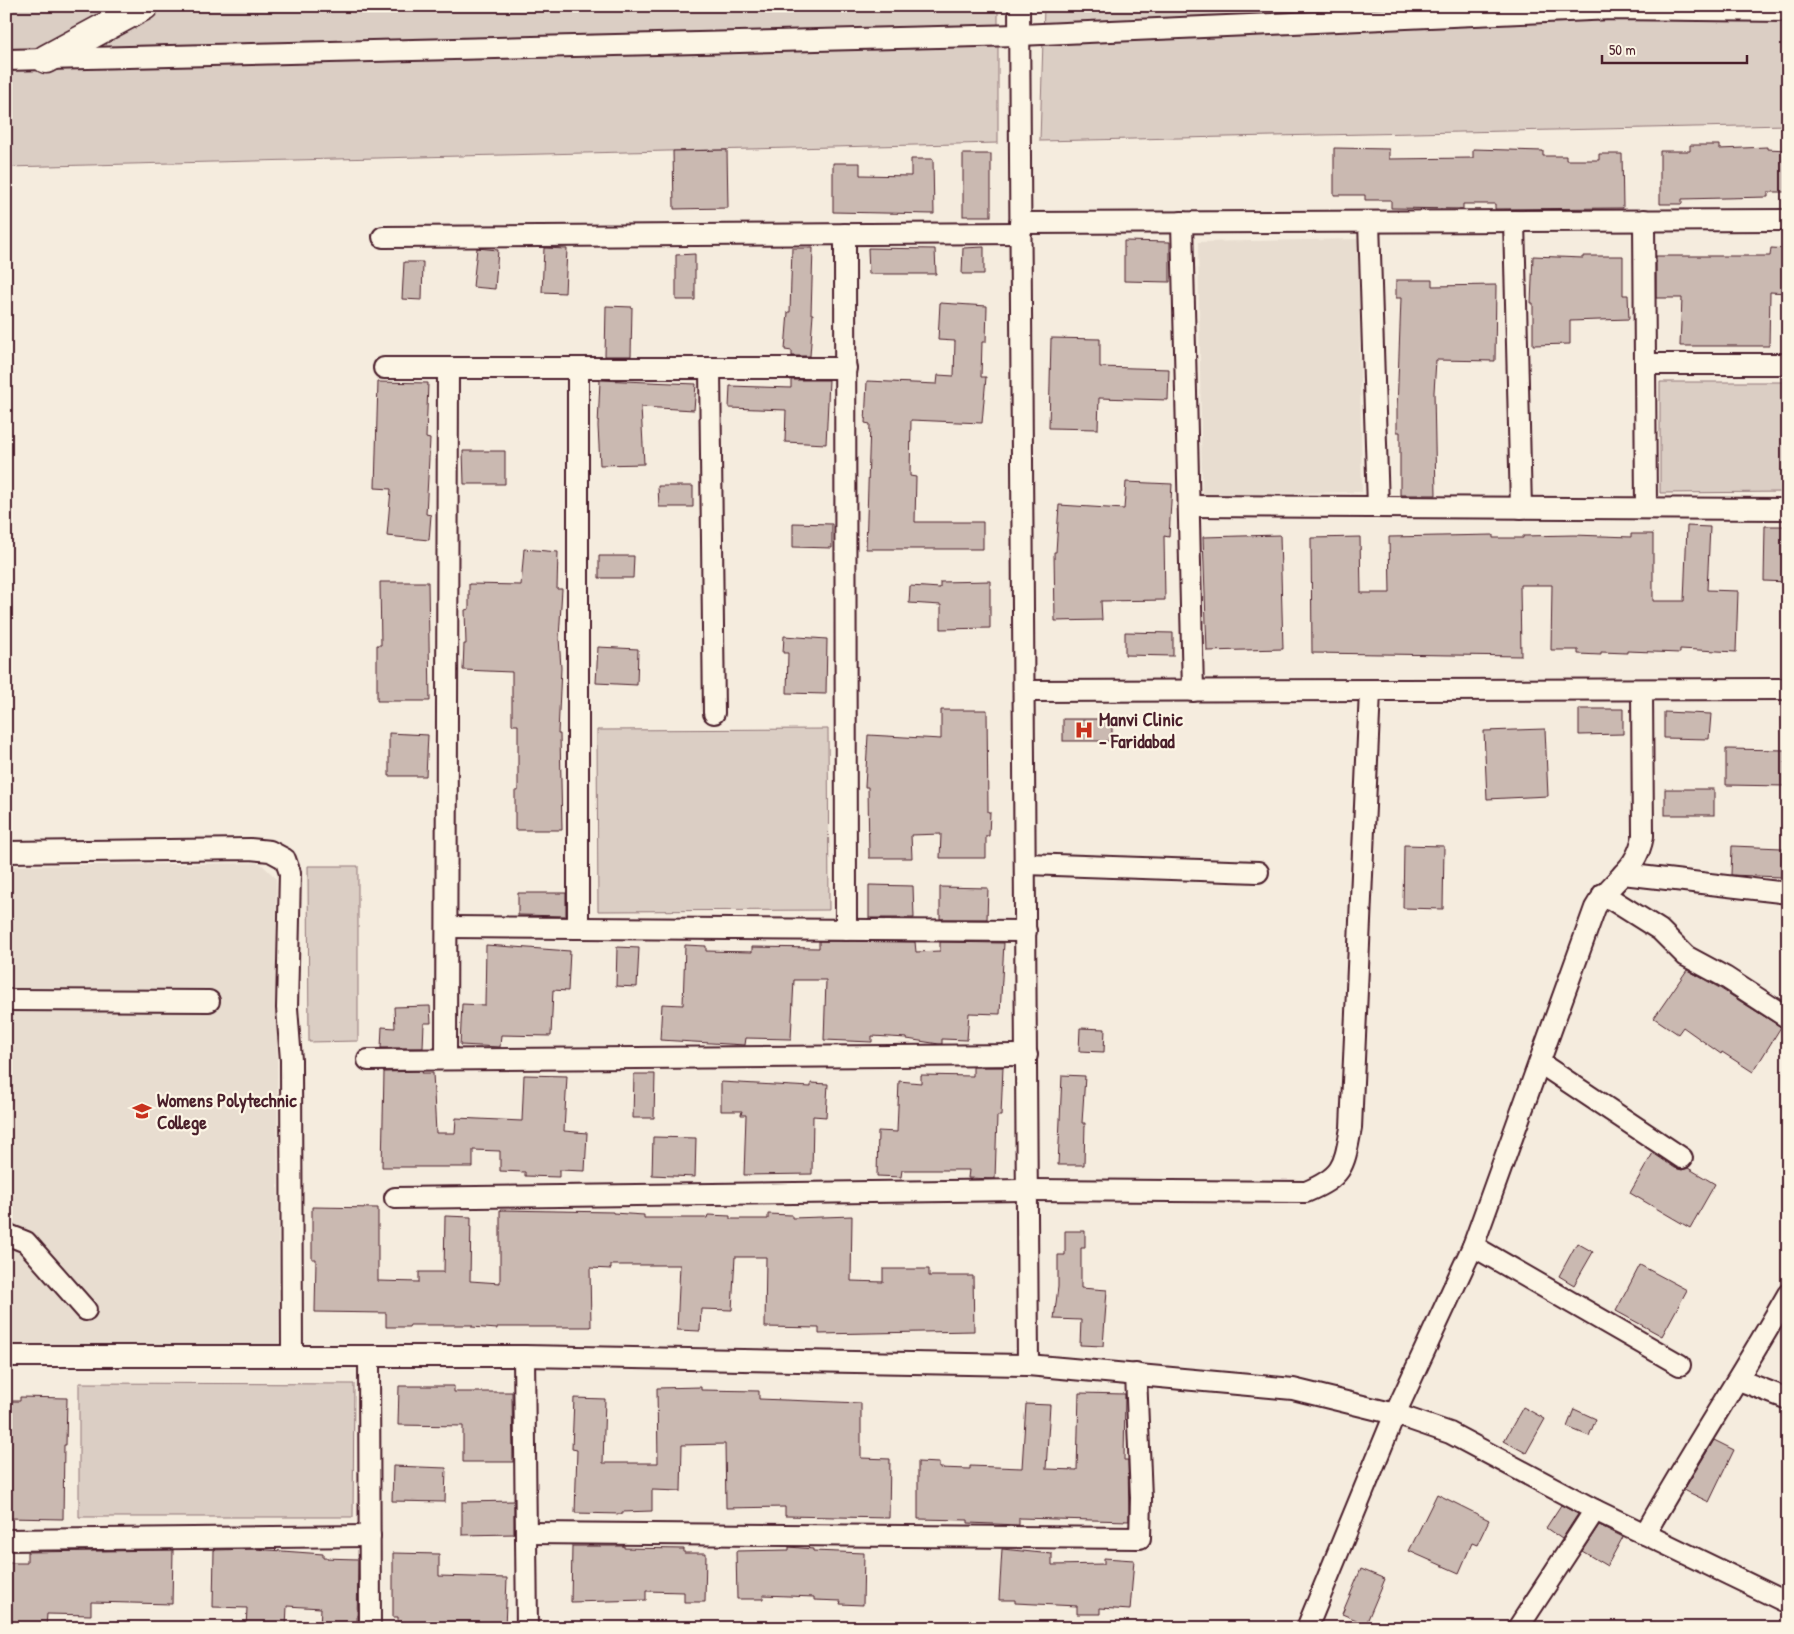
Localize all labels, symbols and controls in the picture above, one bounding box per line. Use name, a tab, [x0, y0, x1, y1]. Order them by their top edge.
scale bar	[1602, 32, 1746, 64]
text: 50 m	[1609, 39, 1636, 60]
place label: Manvi Clinic - Faridabad	[1099, 706, 1183, 754]
hospital icon: Manvi Clinic - Faridabad	[1073, 719, 1095, 741]
place label: Womens Polytechnic College	[157, 1087, 297, 1136]
school or university icon: Womens Polytechnic College	[131, 1100, 153, 1122]

